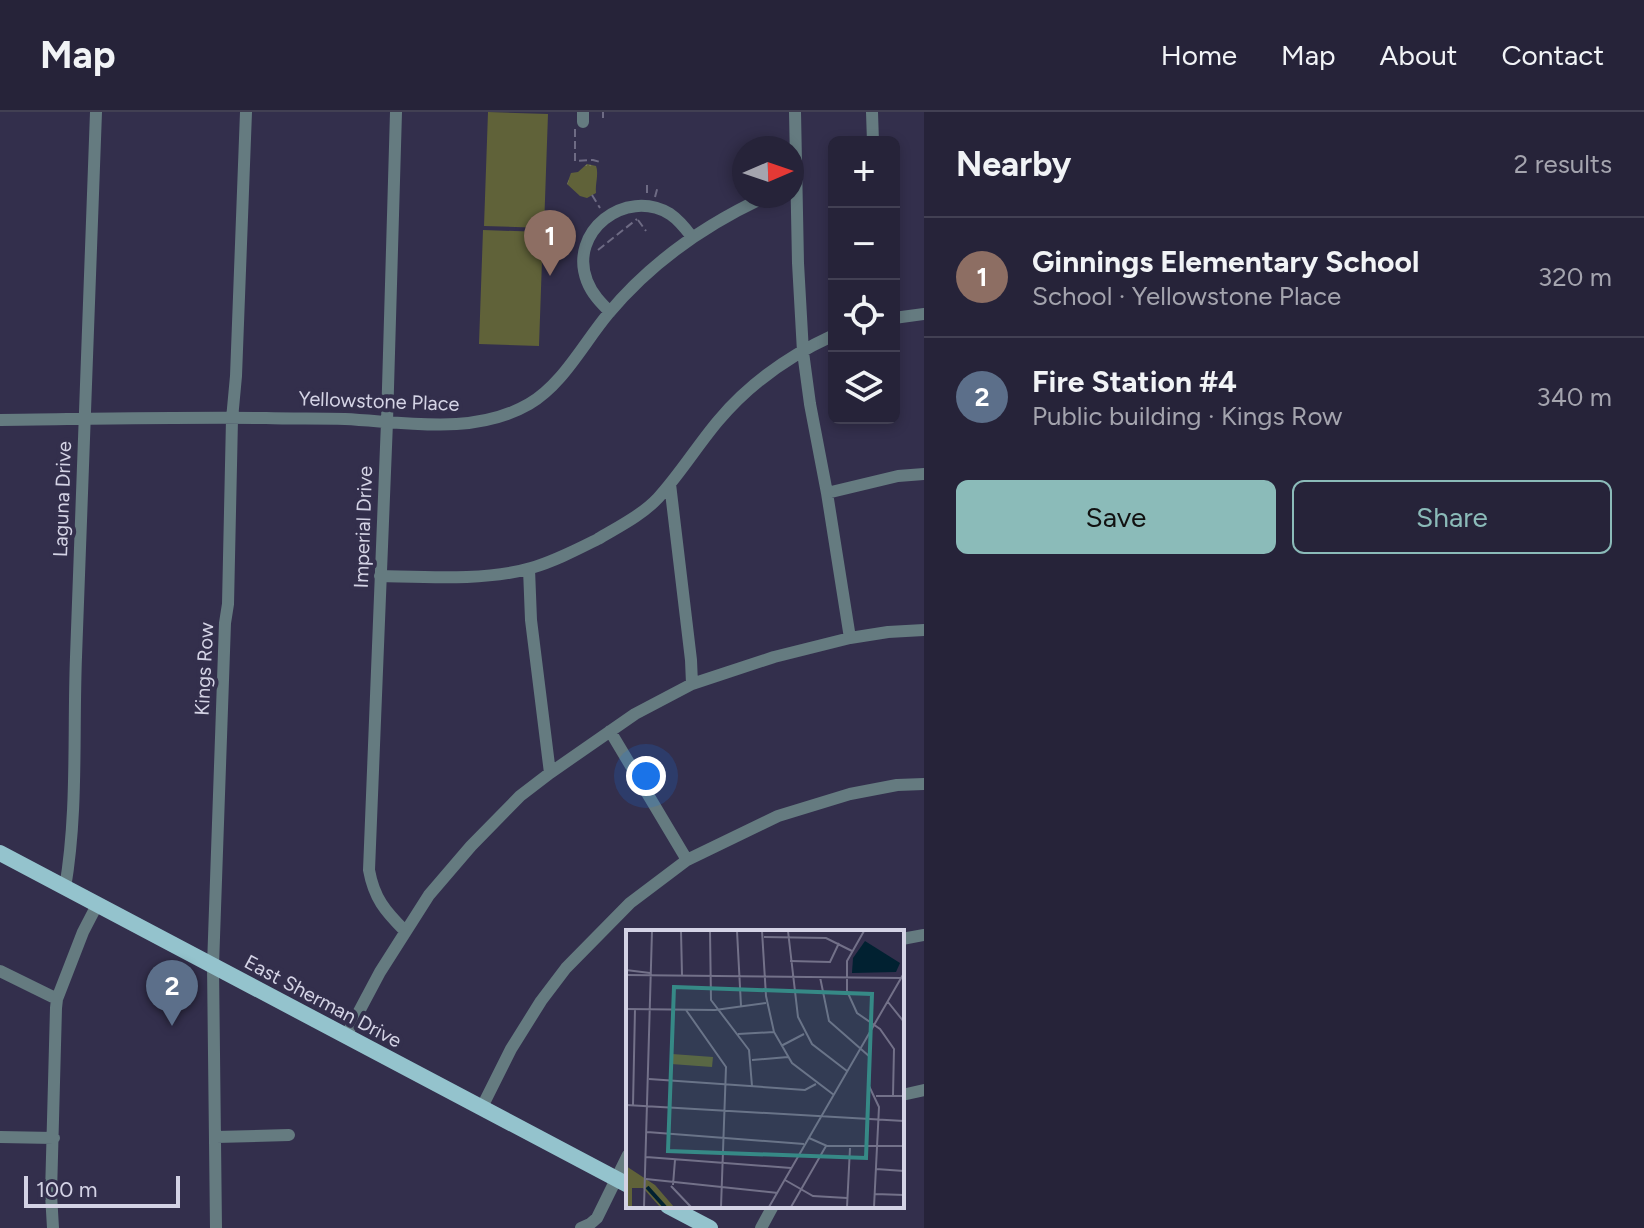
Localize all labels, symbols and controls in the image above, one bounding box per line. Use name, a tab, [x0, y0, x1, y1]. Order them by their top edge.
text: Map	[40, 32, 116, 78]
text: Home	[1161, 38, 1237, 72]
text: Map	[1281, 38, 1336, 72]
text: About	[1380, 38, 1457, 72]
text: Contact	[1501, 38, 1604, 72]
north arrow	[732, 136, 804, 208]
map controls	[828, 136, 900, 424]
button: +	[828, 136, 900, 208]
text: Nearby	[956, 144, 1071, 185]
text: 2 results	[1514, 148, 1612, 180]
button: −	[828, 208, 900, 280]
pin: 1	[524, 210, 576, 276]
text: Ginnings Elementary School	[1032, 243, 1419, 280]
text: 1	[977, 261, 987, 293]
text: 320 m	[1538, 261, 1612, 293]
button: locate	[828, 280, 900, 352]
text: School · Yellowstone Place	[1032, 280, 1341, 312]
button: layers	[828, 352, 900, 424]
text: Fire Station #4	[1032, 363, 1237, 400]
text: 2	[974, 381, 990, 413]
text: 340 m	[1536, 381, 1612, 413]
street label: Yellowstone Place	[298, 386, 460, 416]
text: Public building · Kings Row	[1032, 400, 1343, 432]
street label: Laguna Drive	[48, 441, 76, 557]
street label: Imperial Drive	[349, 465, 377, 589]
button: Save	[956, 480, 1276, 554]
button: Share	[1292, 480, 1612, 554]
street label: Kings Row	[190, 621, 218, 716]
your location	[626, 756, 666, 796]
inset map	[626, 930, 904, 1208]
street label: East Sherman Drive	[240, 949, 406, 1053]
pin: 2	[146, 960, 198, 1026]
scale bar	[24, 1172, 180, 1208]
text: 100 m	[36, 1176, 97, 1203]

